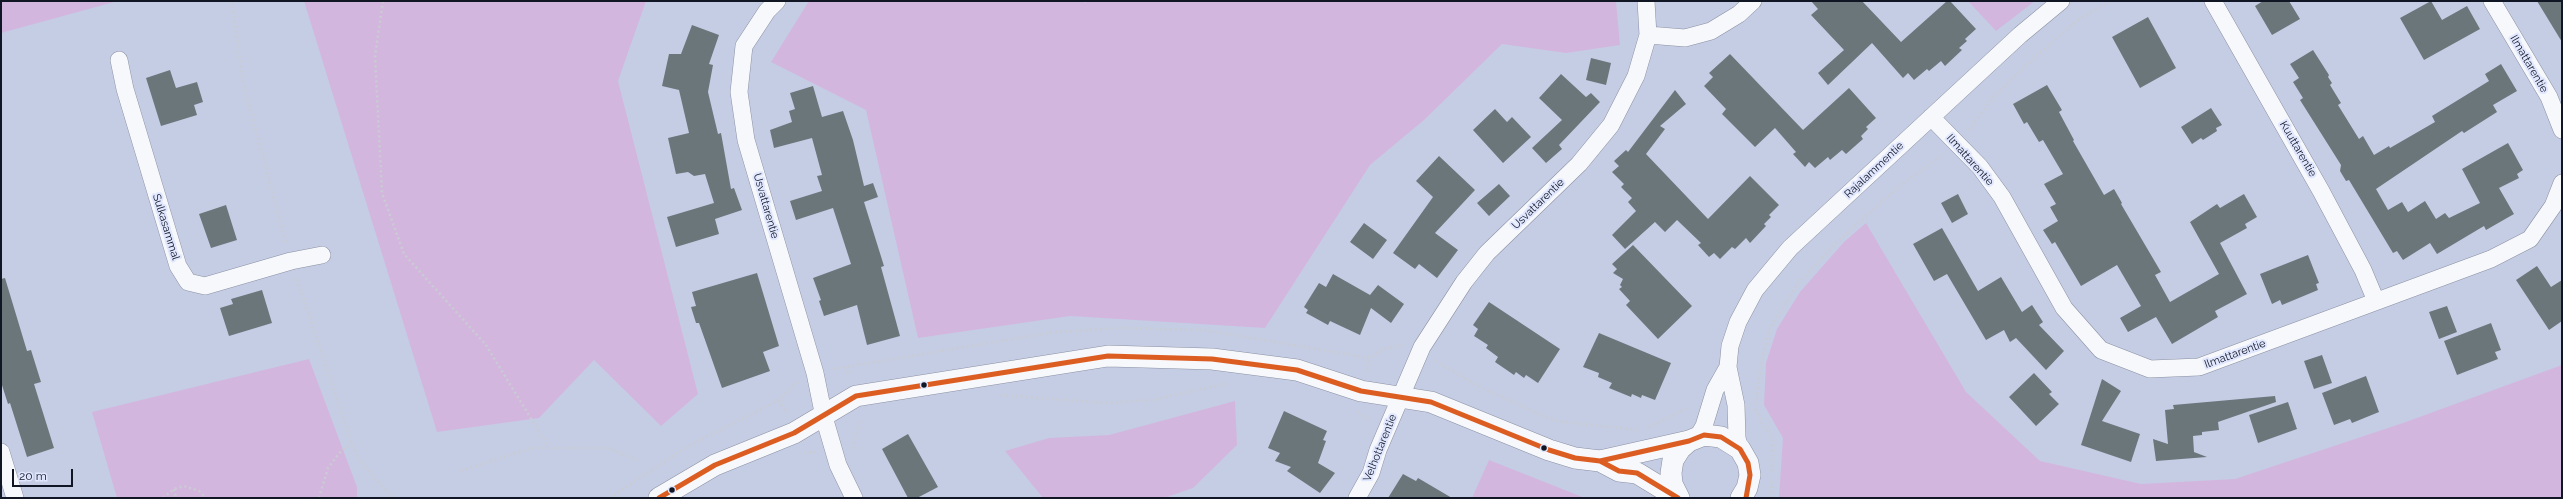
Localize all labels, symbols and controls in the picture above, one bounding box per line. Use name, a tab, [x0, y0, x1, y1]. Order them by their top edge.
street label: Ilmattarentie	[2507, 33, 2551, 95]
street label: Kuuttarentie	[2277, 119, 2319, 179]
street label: Ilmattarentie	[1944, 132, 1996, 188]
street label: Rajalammentie	[1842, 139, 1906, 201]
street label: Usvattarentie	[750, 172, 782, 240]
street label: Usvattarentie	[1509, 176, 1567, 232]
street label: Sulkasammal	[150, 192, 182, 262]
street label: Ilmattarentie	[2203, 337, 2267, 371]
unlabelled marker	[919, 380, 929, 390]
street label: Velhottarentie	[1360, 412, 1400, 484]
unlabelled marker	[1539, 443, 1549, 453]
scale bar	[14, 461, 75, 487]
text: 20 m	[19, 469, 47, 483]
unlabelled marker	[667, 485, 677, 495]

